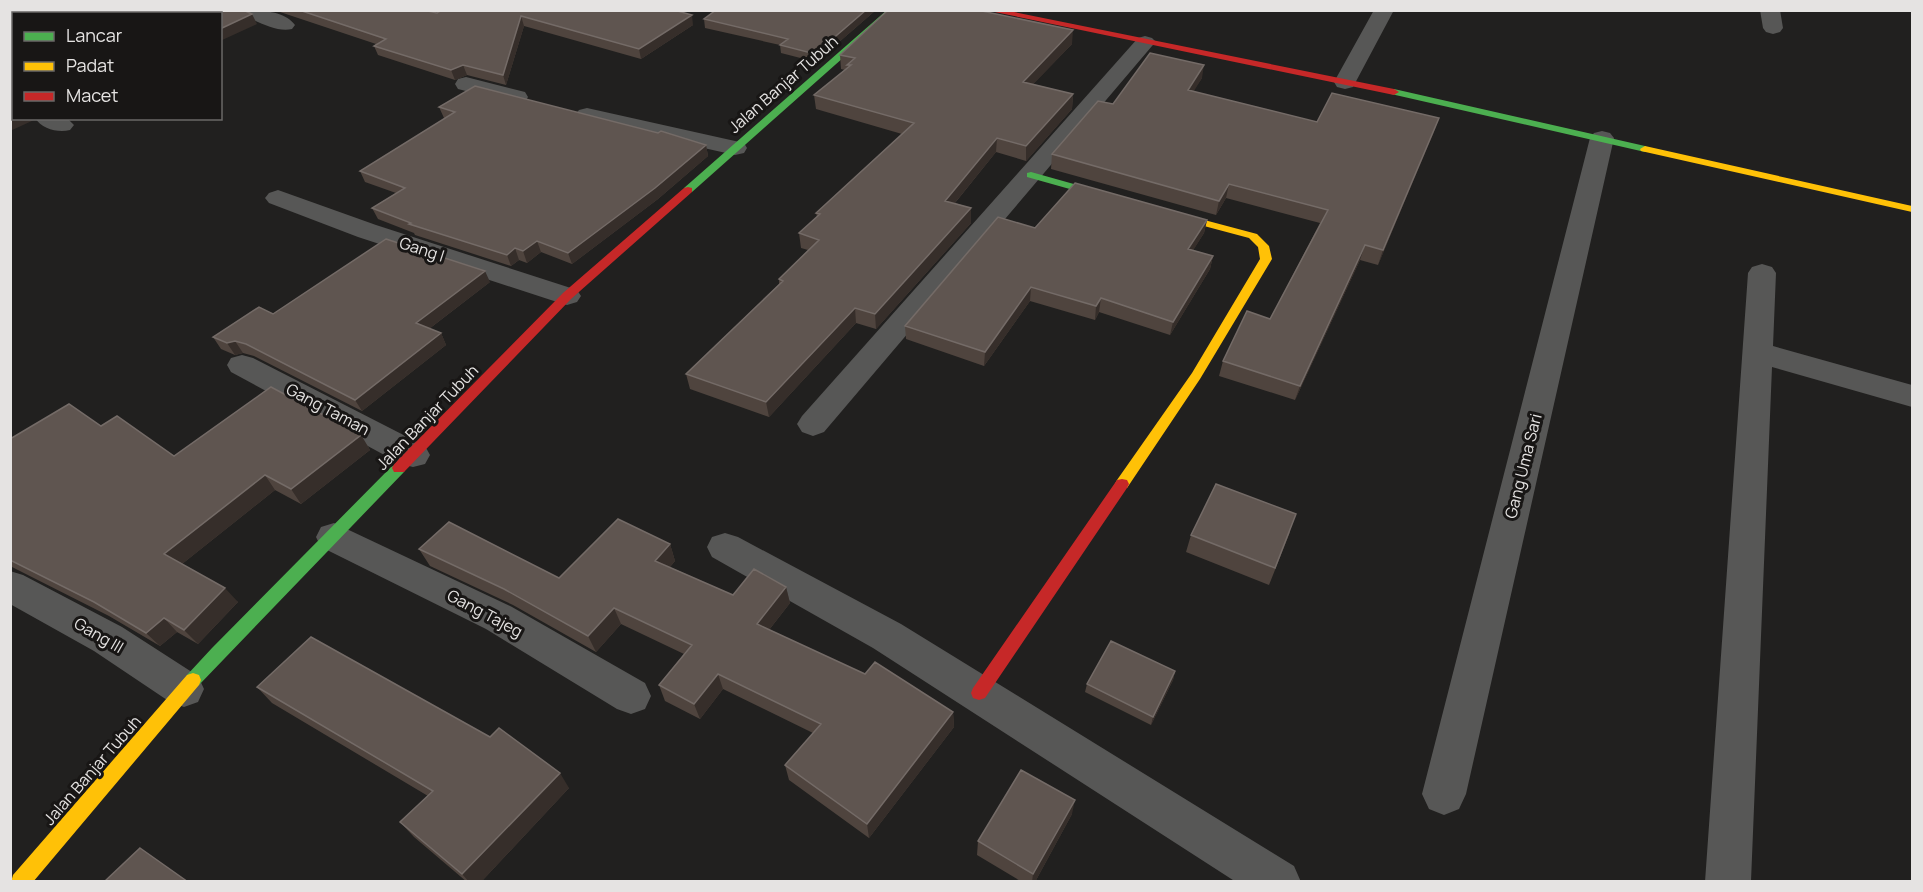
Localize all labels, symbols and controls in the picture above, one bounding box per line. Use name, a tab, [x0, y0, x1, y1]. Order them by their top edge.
legend	[12, 12, 222, 120]
text: Lancar	[66, 23, 123, 47]
street label: Jalan Banjar Tubuh	[724, 30, 842, 138]
text: Padat	[66, 53, 114, 77]
text: Macet	[66, 83, 119, 107]
street label: Gang I	[397, 231, 447, 267]
street label: Jalan Banjar Tubuh	[371, 360, 483, 474]
street label: Gang Taman	[282, 378, 374, 440]
street label: Gang Uma Sari	[1499, 411, 1547, 521]
street label: Gang Tajeg	[443, 584, 527, 642]
street label: Gang III	[70, 612, 128, 658]
street label: Jalan Banjar Tubuh	[38, 711, 146, 829]

